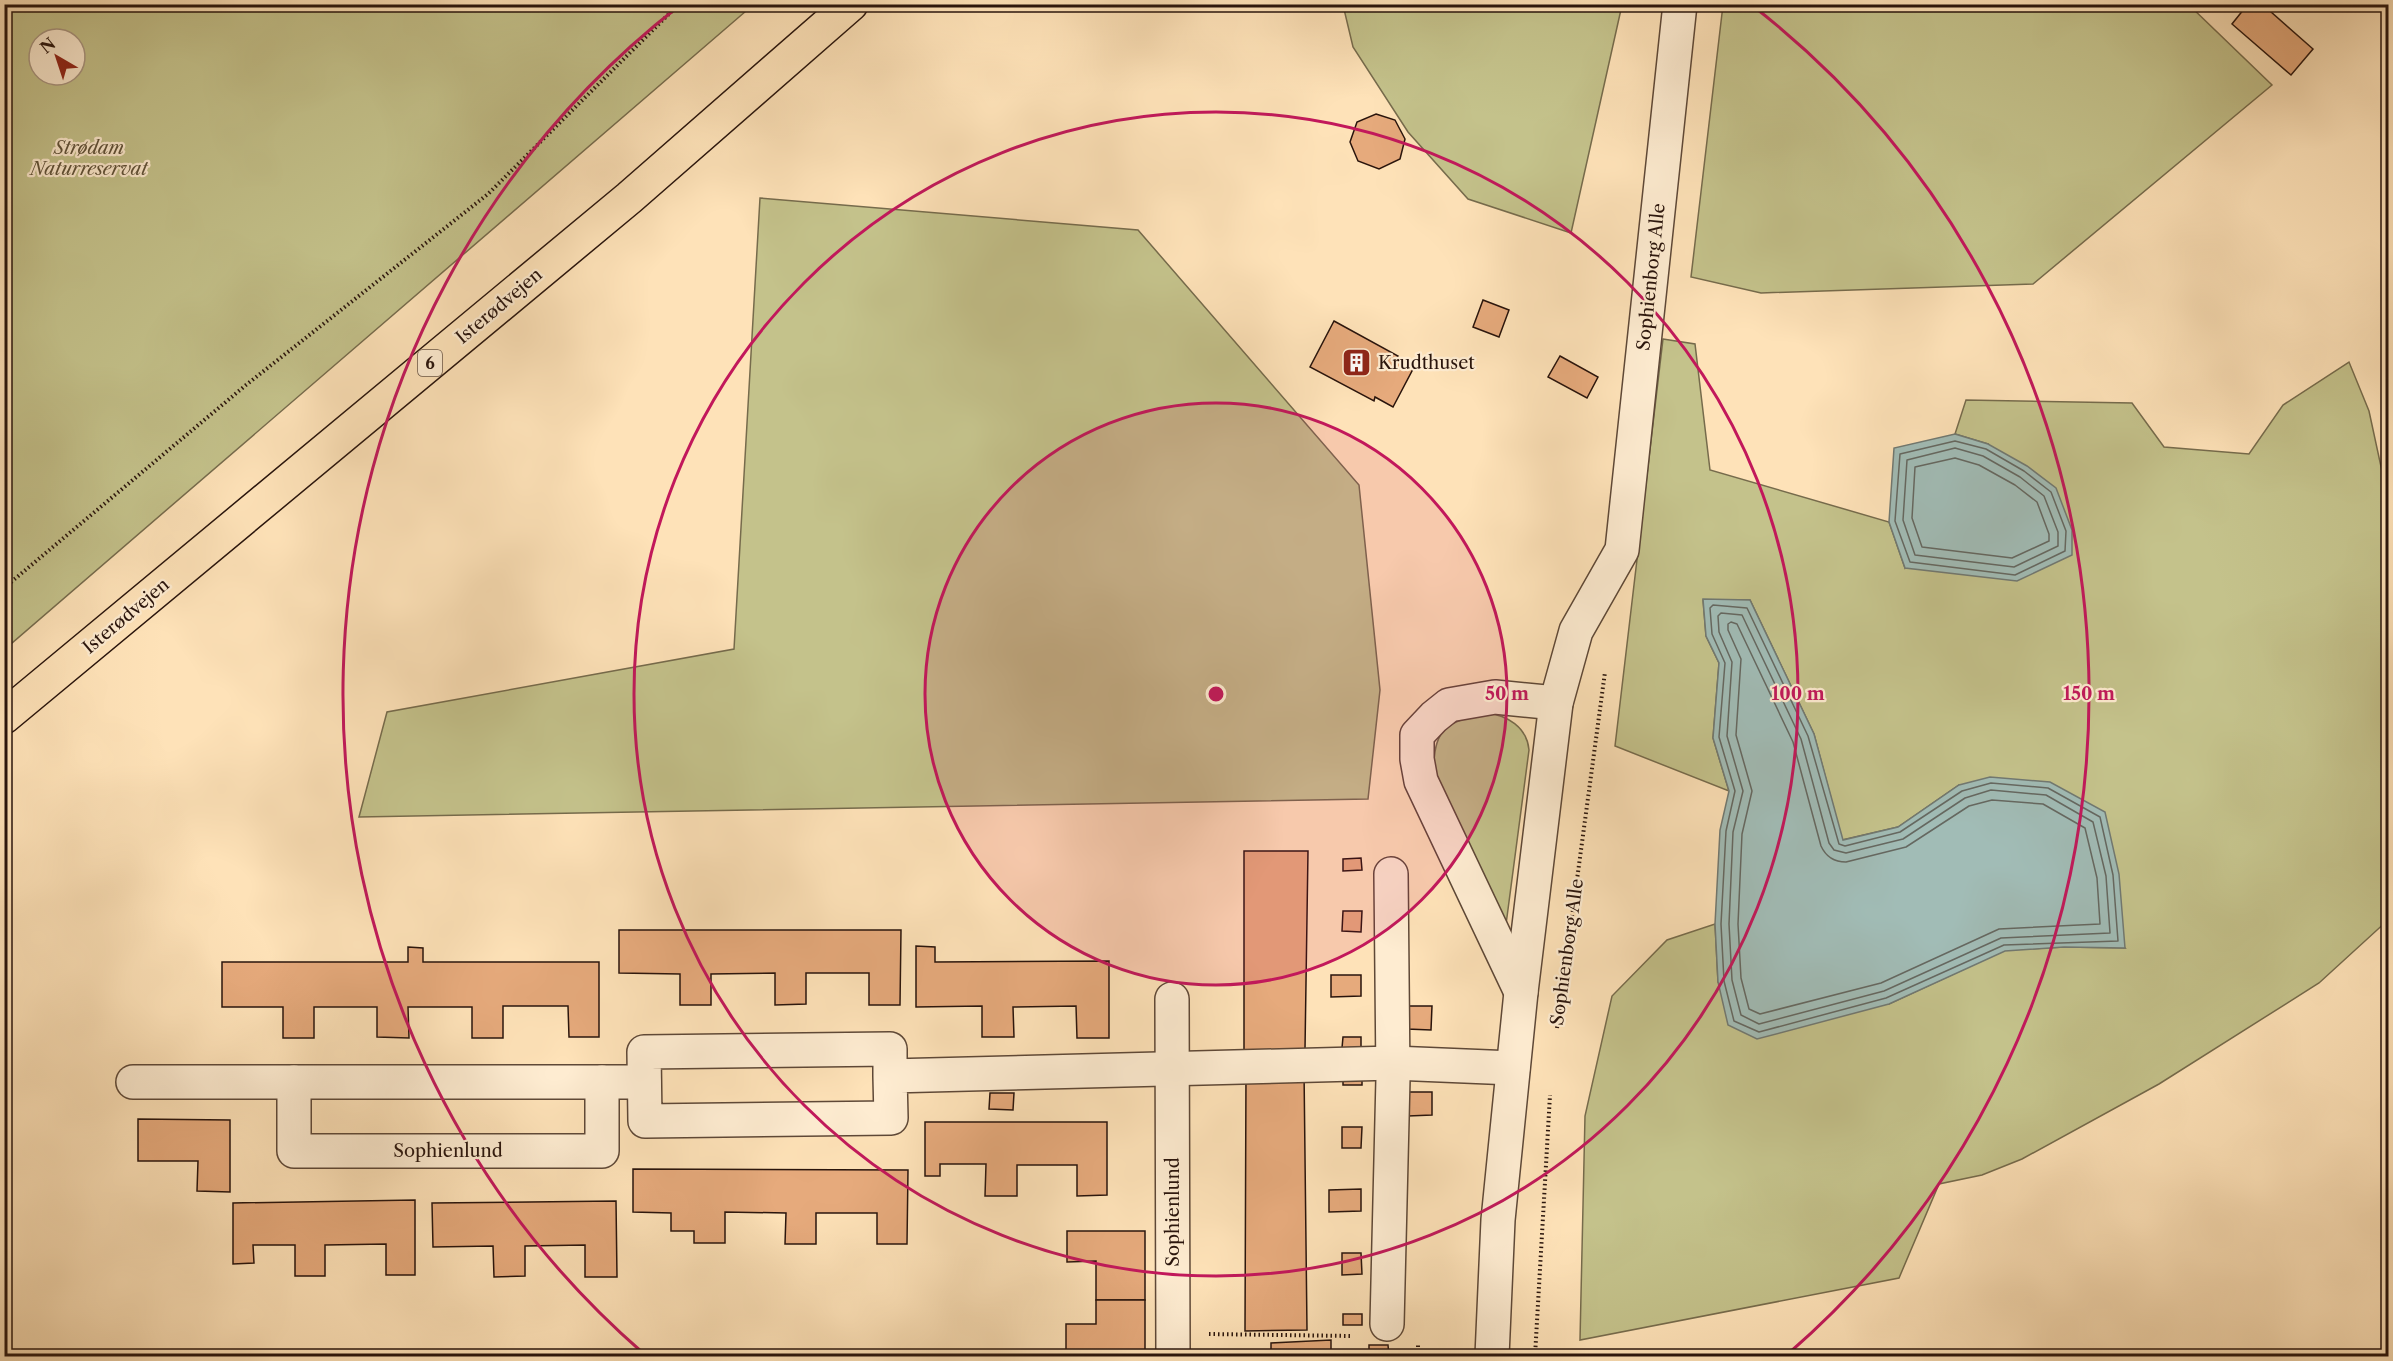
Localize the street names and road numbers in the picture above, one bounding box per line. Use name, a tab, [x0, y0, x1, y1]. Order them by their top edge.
street label: Sophienborg Alle	[1632, 202, 1670, 352]
street label: Isterødvejen	[451, 263, 547, 349]
road number: 6	[418, 350, 442, 376]
street label: Isterødvejen	[78, 573, 174, 659]
street label: Sophienborg Alle	[1546, 877, 1588, 1027]
street label: Sophienlund	[393, 1140, 503, 1162]
street label: Sophienlund	[1162, 1157, 1184, 1267]

